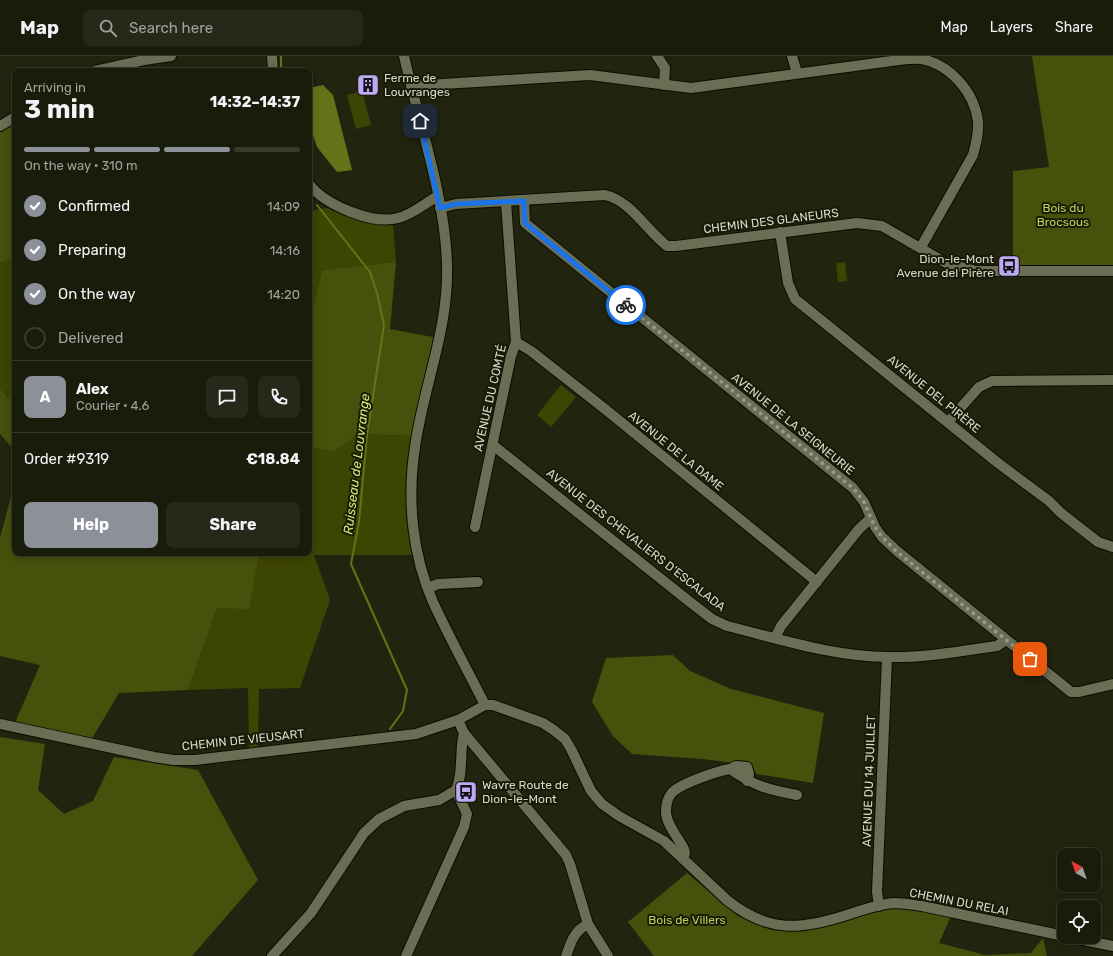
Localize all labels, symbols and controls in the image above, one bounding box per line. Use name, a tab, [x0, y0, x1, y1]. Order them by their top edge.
search box	[83, 10, 363, 46]
text: Map	[20, 16, 59, 39]
icon: search	[97, 17, 119, 39]
text: Search here	[129, 19, 213, 37]
text: Map	[941, 19, 968, 36]
text: Layers	[990, 19, 1033, 36]
text: Share	[1055, 19, 1093, 36]
place label: Ferme de Louvranges	[384, 71, 450, 99]
building icon: Ferme de Louvranges	[355, 72, 381, 98]
text: Arriving in	[24, 80, 86, 95]
text: 14:32–14:37	[210, 93, 300, 111]
text: 3 min	[24, 94, 95, 125]
pin	[403, 104, 437, 138]
icon: home	[409, 110, 431, 132]
text: On the way · 310 m	[24, 158, 138, 173]
icon: check	[24, 195, 46, 217]
text: Confirmed	[58, 197, 130, 215]
text: 14:09	[267, 199, 300, 214]
park label: Bois du Brocsous	[1037, 201, 1089, 229]
street label: CHEMIN DES GLANEURS	[703, 206, 839, 236]
icon: check	[24, 239, 46, 261]
text: Preparing	[58, 241, 126, 259]
text: 14:16	[270, 243, 300, 258]
place label: Dion-le-Mont Avenue del Pirère	[896, 252, 994, 280]
bus stop icon: Dion-le-Mont Avenue del Pirère	[996, 253, 1022, 279]
icon: check	[24, 283, 46, 305]
text: On the way	[58, 285, 136, 303]
courier	[606, 285, 646, 325]
text: 14:20	[267, 287, 300, 302]
icon: bike	[615, 294, 637, 316]
text: Delivered	[58, 329, 123, 347]
street label: AVENUE DU COMTÉ	[471, 343, 509, 453]
street label: AVENUE DEL PIRÈRE	[885, 352, 983, 436]
street label: AVENUE DE LA SEIGNEURIE	[729, 370, 857, 478]
button: chat	[206, 376, 248, 418]
button: phone	[258, 376, 300, 418]
text: Alex	[76, 380, 109, 398]
text: A	[40, 388, 50, 406]
water label: Ruisseau de Louvrange	[340, 393, 374, 536]
text: Courier · 4.6	[76, 398, 149, 413]
street label: AVENUE DE LA DAME	[626, 408, 726, 494]
text: Order #9319	[24, 450, 109, 468]
text: €18.84	[246, 450, 300, 468]
street label: AVENUE DES CHEVALIERS D'ESCALADA	[544, 466, 728, 614]
button: Help	[24, 502, 158, 548]
button: Share	[166, 502, 300, 548]
pin	[1013, 642, 1047, 676]
icon: bag	[1019, 648, 1041, 670]
street label: AVENUE DU 14 JUILLET	[860, 715, 878, 847]
street label: CHEMIN DE VIEUSART	[181, 727, 305, 753]
place label: Wavre Route de Dion-le-Mont	[482, 778, 569, 806]
bus stop icon: Wavre Route de Dion-le-Mont	[453, 779, 479, 805]
north arrow	[1057, 848, 1101, 892]
map controls	[1057, 848, 1101, 944]
street label: CHEMIN DU RELAI	[908, 886, 1010, 918]
button: locate	[1057, 900, 1101, 944]
park label: Bois de Villers	[648, 913, 726, 927]

